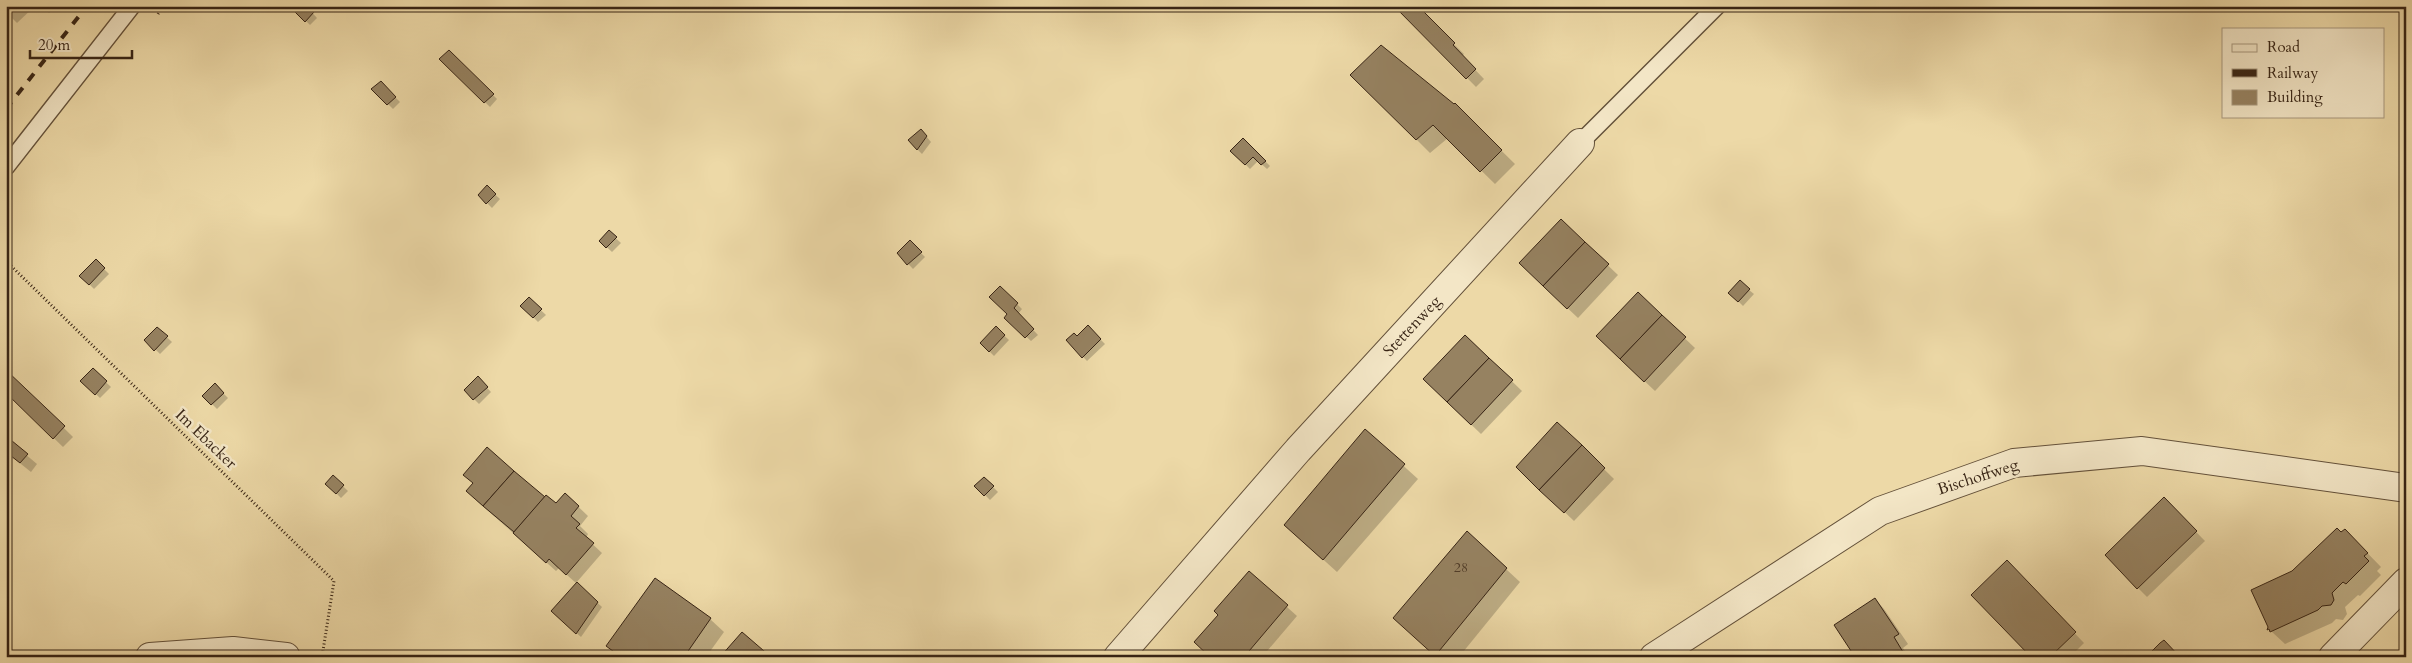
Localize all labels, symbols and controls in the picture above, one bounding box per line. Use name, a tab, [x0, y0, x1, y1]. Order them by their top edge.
scale bar	[30, 28, 132, 60]
legend	[2222, 28, 2384, 118]
text: 20 m	[38, 35, 70, 55]
text: Road	[2267, 37, 2300, 57]
text: Railway	[2267, 63, 2318, 83]
text: Building	[2267, 87, 2323, 107]
street label: Stettenweg	[1378, 291, 1446, 361]
street label: Im Ebacker	[170, 404, 242, 474]
street label: Bischoffweg	[1935, 454, 2021, 500]
house number: 28	[1454, 558, 1468, 577]

